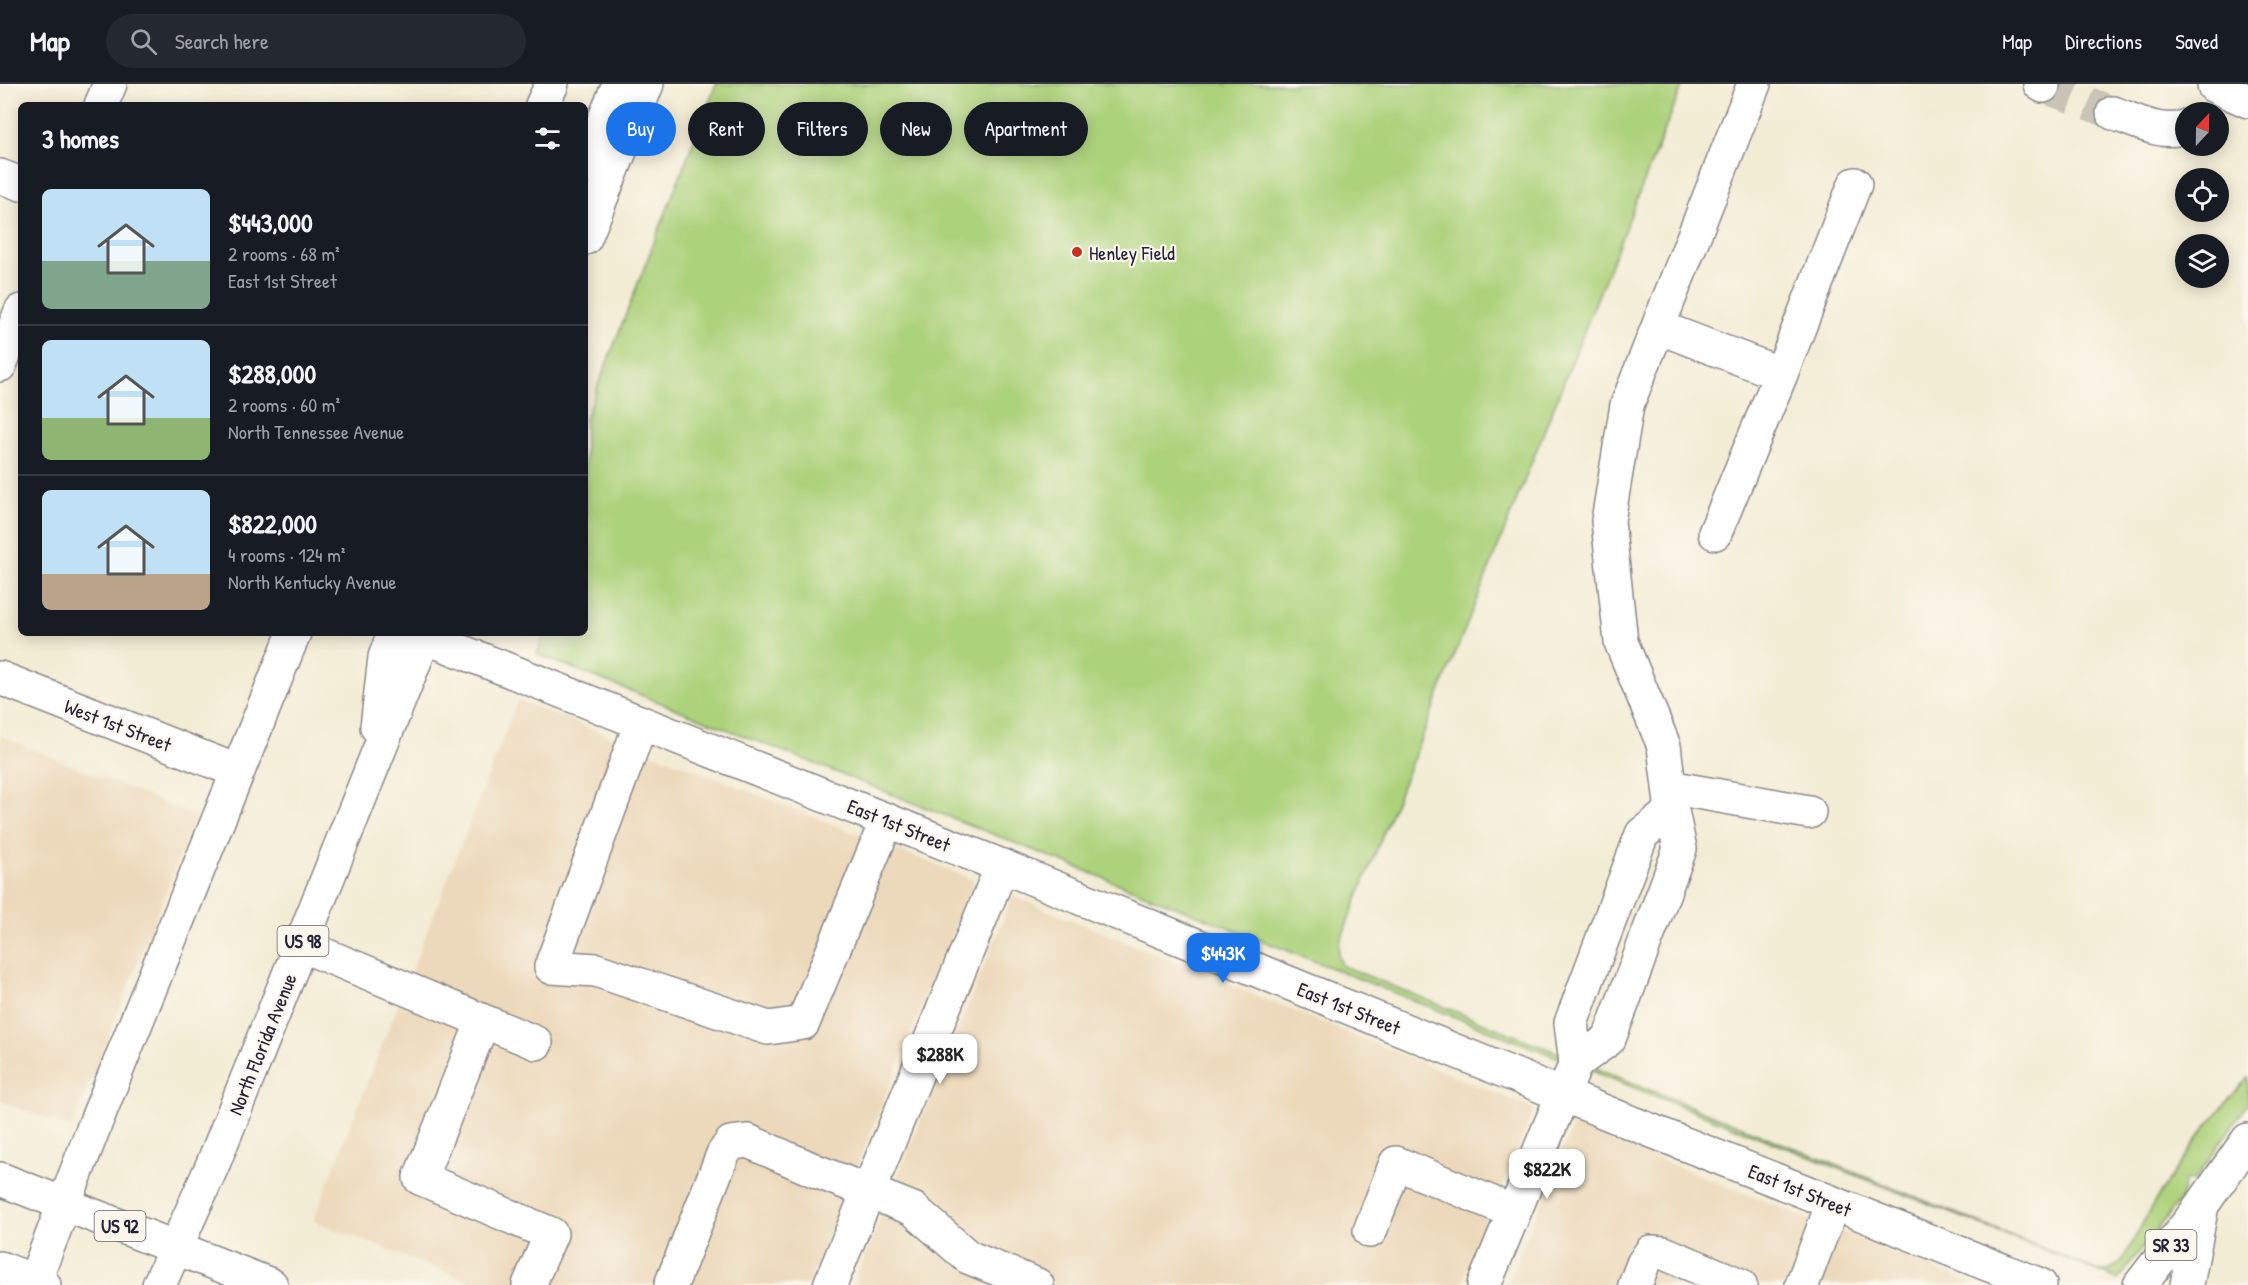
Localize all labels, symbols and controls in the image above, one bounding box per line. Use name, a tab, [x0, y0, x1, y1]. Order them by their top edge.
search box	[106, 14, 526, 68]
text: Map	[30, 22, 70, 60]
icon: search	[127, 25, 160, 58]
text: Search here	[175, 26, 269, 56]
text: Map	[2002, 27, 2032, 56]
text: Directions	[2065, 27, 2142, 56]
text: Saved	[2175, 27, 2218, 56]
chip: Buy	[606, 102, 676, 156]
chip: Rent	[688, 102, 765, 156]
chip: Filters	[777, 102, 868, 156]
chip: New	[880, 102, 952, 156]
chip: Apartment	[964, 102, 1088, 156]
north arrow	[2175, 102, 2229, 156]
map controls	[2175, 102, 2229, 288]
text: 3 homes	[42, 121, 119, 156]
icon: filters	[531, 122, 564, 155]
button: locate	[2175, 168, 2229, 222]
text: $443,000	[228, 205, 313, 240]
icon: home	[90, 213, 162, 285]
button: layers	[2175, 234, 2229, 288]
place label: Henley Field	[1089, 239, 1175, 266]
text: 2 rooms · 68 m²	[228, 240, 340, 267]
marker: Henley Field	[1070, 245, 1084, 259]
text: East 1st Street	[228, 267, 337, 294]
text: $288,000	[228, 356, 316, 391]
icon: home	[90, 364, 162, 436]
text: 2 rooms · 60 m²	[228, 391, 340, 418]
text: North Tennessee Avenue	[228, 418, 404, 445]
text: $822,000	[228, 506, 317, 541]
icon: home	[90, 514, 162, 586]
text: 4 rooms · 124 m²	[228, 541, 345, 568]
text: North Kentucky Avenue	[228, 568, 396, 595]
street label: West 1st Street	[61, 692, 176, 758]
street label: East 1st Street	[843, 792, 956, 858]
road number: US 98	[278, 926, 328, 956]
pin: $443K	[1181, 933, 1265, 984]
text: $443K	[1201, 939, 1245, 966]
street label: North Florida Avenue	[221, 969, 303, 1119]
street label: East 1st Street	[1293, 975, 1406, 1041]
pin: $288K	[898, 1034, 982, 1085]
text: $288K	[916, 1040, 964, 1067]
pin: $822K	[1505, 1149, 1589, 1200]
text: $822K	[1523, 1155, 1571, 1182]
street label: East 1st Street	[1744, 1157, 1857, 1223]
road number: US 92	[94, 1211, 146, 1241]
road number: SR 33	[2146, 1230, 2196, 1260]

